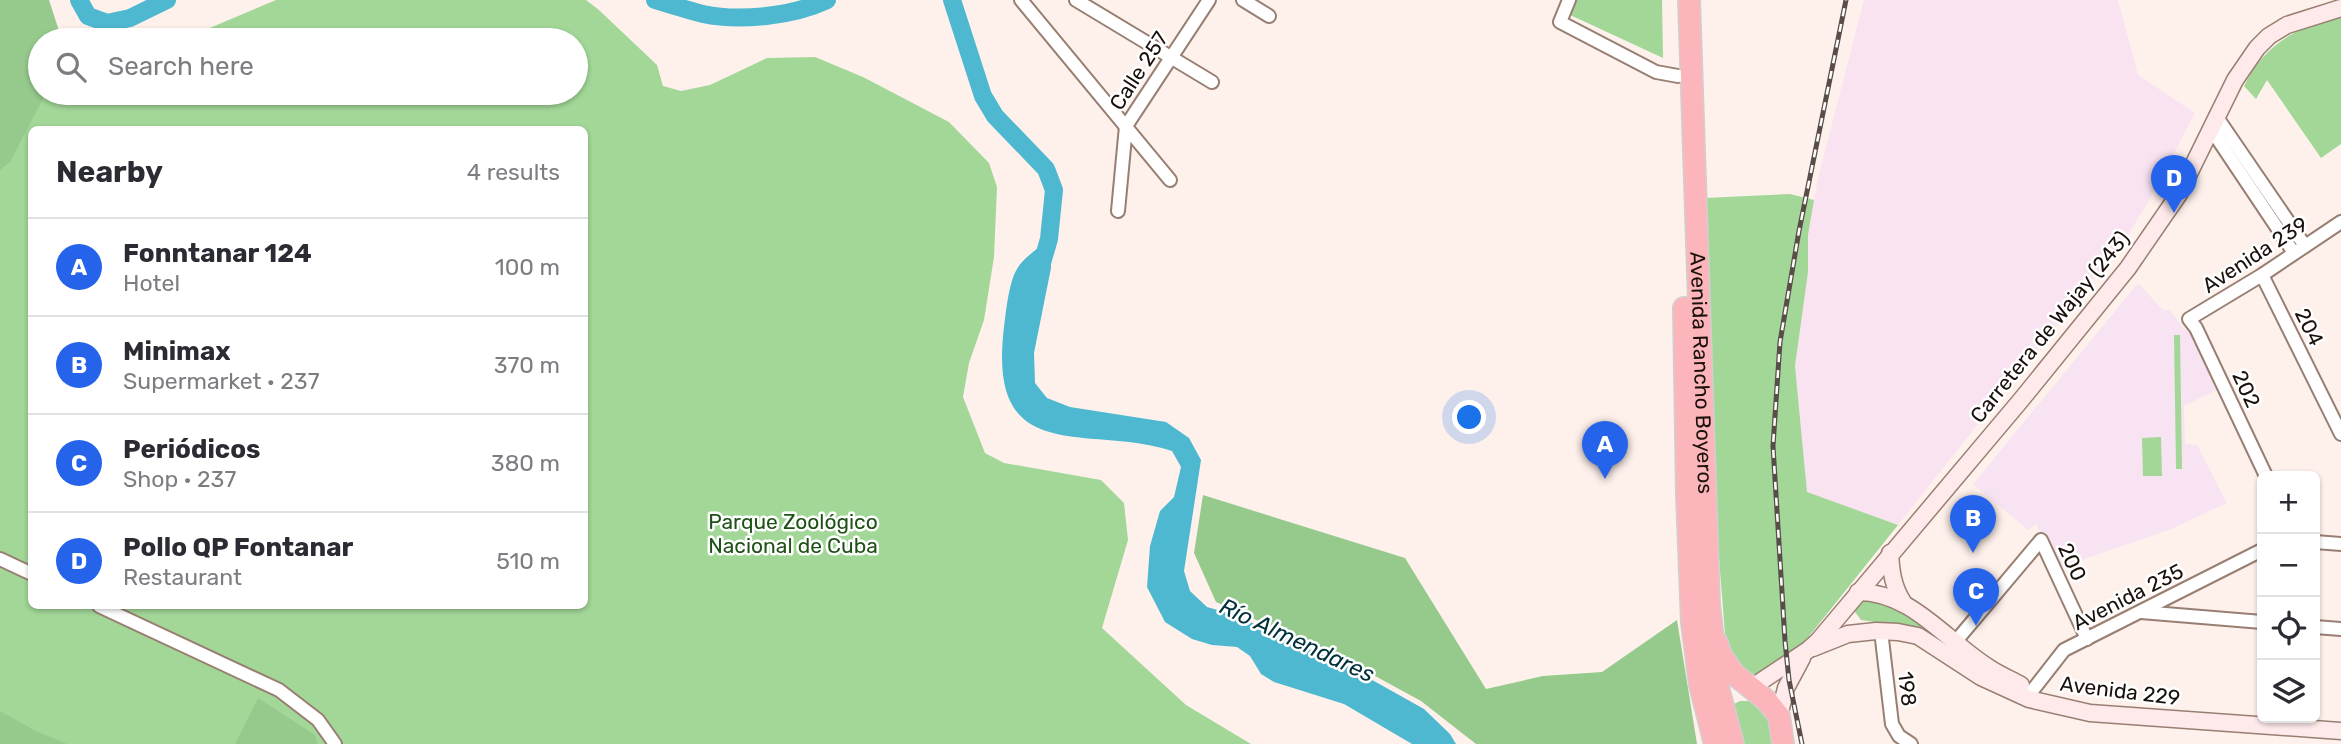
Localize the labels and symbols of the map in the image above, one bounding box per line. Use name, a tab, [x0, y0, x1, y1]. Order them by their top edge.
street label: Calle 257	[1104, 27, 1173, 115]
pin: D	[2151, 155, 2197, 213]
street label: Avenida 239	[2197, 211, 2312, 298]
street label: Carretera de Wajay (243)	[1965, 226, 2135, 428]
street label: Avenida Rancho Boyeros	[1685, 251, 1718, 494]
street label: 204	[2290, 304, 2329, 350]
street label: 202	[2227, 366, 2266, 411]
your location	[1452, 400, 1486, 434]
pin: A	[1582, 421, 1628, 479]
pin: B	[1950, 495, 1996, 553]
park label: Parque Zoológico Nacional de Cuba	[708, 509, 878, 558]
street label: 200	[2053, 539, 2092, 585]
street label: Avenida 235	[2068, 558, 2187, 635]
pin: C	[1953, 568, 1999, 626]
water label: Río Almendares	[1215, 592, 1379, 688]
street label: 198	[1893, 670, 1922, 708]
street label: Avenida 229	[2059, 671, 2181, 710]

